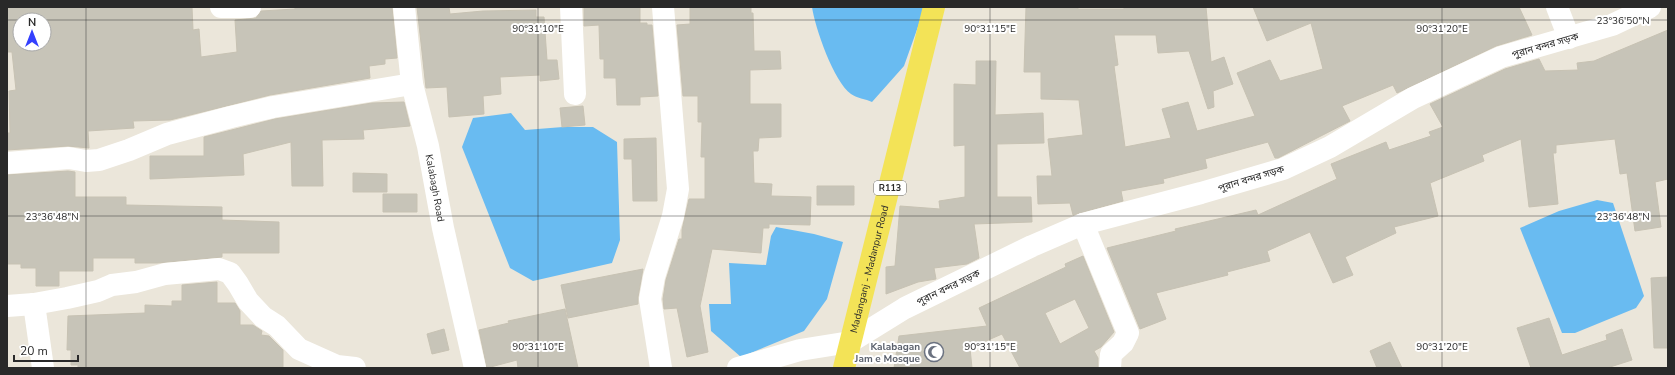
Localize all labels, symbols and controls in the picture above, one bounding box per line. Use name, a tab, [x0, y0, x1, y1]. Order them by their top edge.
north arrow	[12, 12, 52, 52]
text: 23°36'50"N	[1596, 14, 1650, 28]
text: N	[28, 15, 36, 30]
text: 90°31'10"E	[512, 22, 564, 36]
text: 90°31'15"E	[964, 22, 1016, 36]
text: 90°31'20"E	[1416, 22, 1468, 36]
street label: পুরান বন্দর সড়ক	[1510, 29, 1581, 62]
street label: Kalabagh Road	[422, 153, 448, 223]
street label: পুরান বন্দর সড়ক	[1216, 162, 1287, 196]
road number: R113	[874, 181, 906, 195]
street label: Madanganj - Madanpur Road	[847, 204, 892, 335]
text: 23°36'48"N	[25, 210, 79, 224]
text: 23°36'48"N	[1596, 210, 1650, 224]
street label: পুরান বন্দর সড়ক	[914, 266, 983, 309]
scale bar	[14, 337, 78, 363]
text: 90°31'10"E	[512, 340, 564, 354]
place label: Kalabagan Jam e Mosque	[854, 340, 921, 366]
text: 90°31'15"E	[964, 340, 1016, 354]
text: 90°31'20"E	[1416, 340, 1468, 354]
mosque icon: Kalabagan Jam e Mosque	[923, 341, 945, 363]
text: 20 m	[20, 343, 48, 359]

